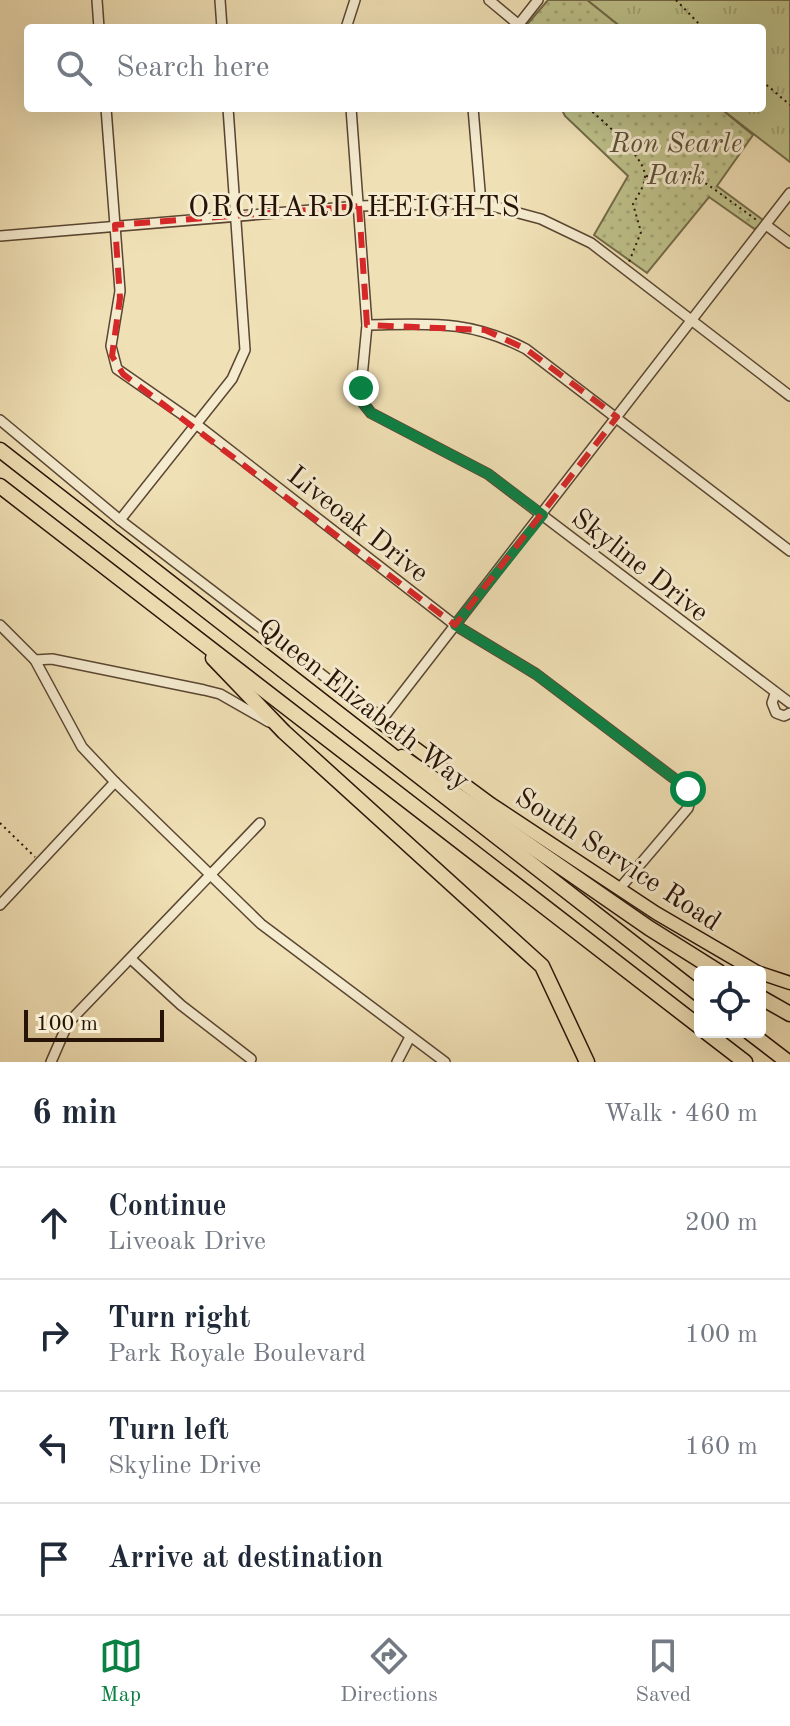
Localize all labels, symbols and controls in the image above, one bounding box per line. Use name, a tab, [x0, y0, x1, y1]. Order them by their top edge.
search box	[24, 24, 766, 112]
icon: search	[52, 46, 96, 90]
text: Search here	[116, 53, 270, 83]
park label: Ron Searle Park	[609, 131, 742, 191]
district label: ORCHARD HEIGHTS	[188, 193, 522, 223]
route end	[343, 370, 379, 406]
street label: Liveoak Drive	[282, 462, 433, 589]
street label: Skyline Drive	[566, 505, 713, 628]
street label: Queen Elizabeth Way	[252, 614, 474, 796]
route start	[670, 771, 706, 807]
street label: South Service Road	[510, 784, 725, 937]
map controls	[694, 966, 766, 1038]
button: locate	[694, 966, 766, 1038]
scale bar	[24, 1006, 164, 1042]
text: 100 m	[36, 1013, 98, 1035]
text: 6 min	[32, 1097, 117, 1131]
text: Walk · 460 m	[604, 1101, 758, 1127]
text: Continue	[108, 1192, 227, 1222]
icon: ahead	[32, 1201, 76, 1245]
text: 200 m	[685, 1210, 758, 1236]
text: Liveoak Drive	[108, 1229, 266, 1255]
text: Turn right	[108, 1304, 250, 1334]
icon: right	[32, 1313, 76, 1357]
text: 100 m	[685, 1322, 758, 1348]
text: Park Royale Boulevard	[108, 1341, 366, 1367]
text: Turn left	[108, 1416, 229, 1446]
icon: left	[32, 1425, 76, 1469]
text: 160 m	[685, 1434, 758, 1460]
text: Skyline Drive	[108, 1453, 261, 1479]
icon: arrive	[32, 1537, 76, 1581]
text: Arrive at destination	[108, 1544, 383, 1574]
tab: Map	[99, 1634, 143, 1709]
tab: Directions	[340, 1634, 438, 1709]
tab: Saved	[635, 1634, 691, 1709]

